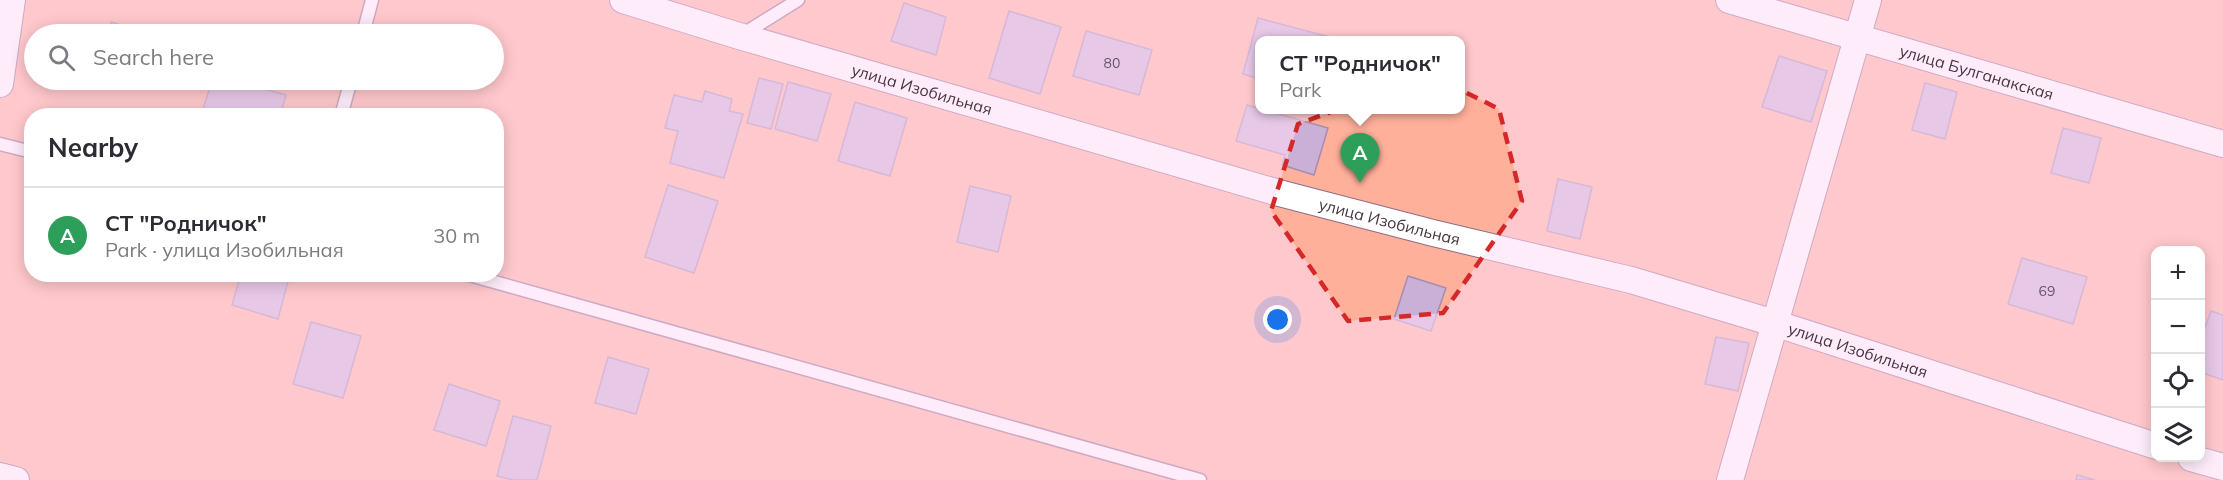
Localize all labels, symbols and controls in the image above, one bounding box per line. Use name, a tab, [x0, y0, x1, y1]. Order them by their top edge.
search box	[24, 24, 504, 90]
popup	[1255, 36, 1465, 114]
street label: улица Булганакская	[1897, 40, 2056, 104]
icon: search	[45, 41, 78, 74]
text: Search here	[93, 43, 214, 71]
text: СТ "Родничок"	[1279, 49, 1441, 77]
house number: 80	[1104, 54, 1120, 72]
street label: улица Изобильная	[849, 59, 995, 119]
text: Park	[1279, 77, 1321, 102]
text: Nearby	[48, 131, 138, 164]
pin: A	[1340, 134, 1380, 183]
street label: улица Изобильная	[1317, 194, 1462, 249]
text: СТ "Родничок"	[105, 209, 267, 237]
text: A	[60, 223, 75, 248]
text: 30 m	[433, 223, 480, 248]
text: Park · улица Изобильная	[105, 237, 344, 262]
map controls	[2151, 246, 2205, 462]
button: +	[2151, 246, 2205, 300]
house number: 69	[2039, 282, 2055, 300]
button: −	[2151, 300, 2205, 354]
your location	[1263, 305, 1292, 334]
street label: улица Изобильная	[1786, 318, 1930, 382]
button: locate	[2151, 354, 2205, 408]
button: layers	[2151, 408, 2205, 462]

